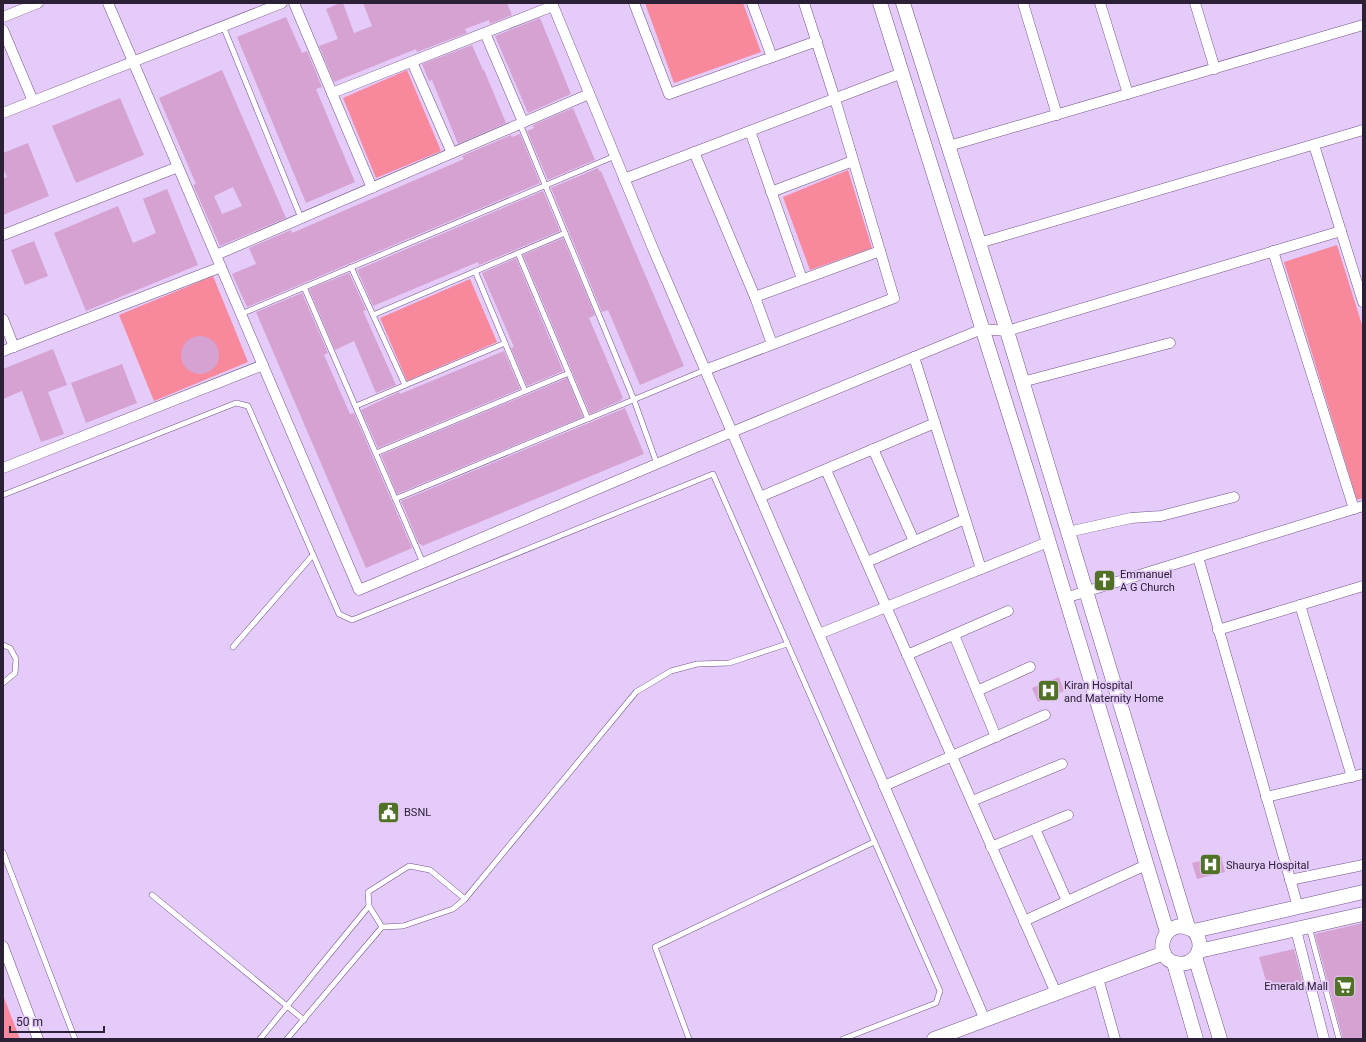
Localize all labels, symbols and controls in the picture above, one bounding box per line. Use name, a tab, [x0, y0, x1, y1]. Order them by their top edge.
church icon: Emmanuel A G Church	[1091, 567, 1117, 593]
place label: Emmanuel A G Church	[1120, 568, 1175, 594]
hospital icon: Kiran Hospital and Maternity Home	[1035, 678, 1061, 704]
place label: Kiran Hospital and Maternity Home	[1064, 679, 1164, 705]
public building icon: BSNL	[376, 799, 402, 825]
place label: BSNL	[404, 806, 431, 819]
hospital icon: Shaurya Hospital	[1198, 852, 1224, 878]
place label: Shaurya Hospital	[1226, 859, 1309, 872]
supermarket icon: Emerald Mall	[1331, 973, 1357, 999]
place label: Emerald Mall	[1264, 980, 1328, 993]
scale bar	[10, 1008, 104, 1034]
text: 50 m	[16, 1015, 43, 1029]

